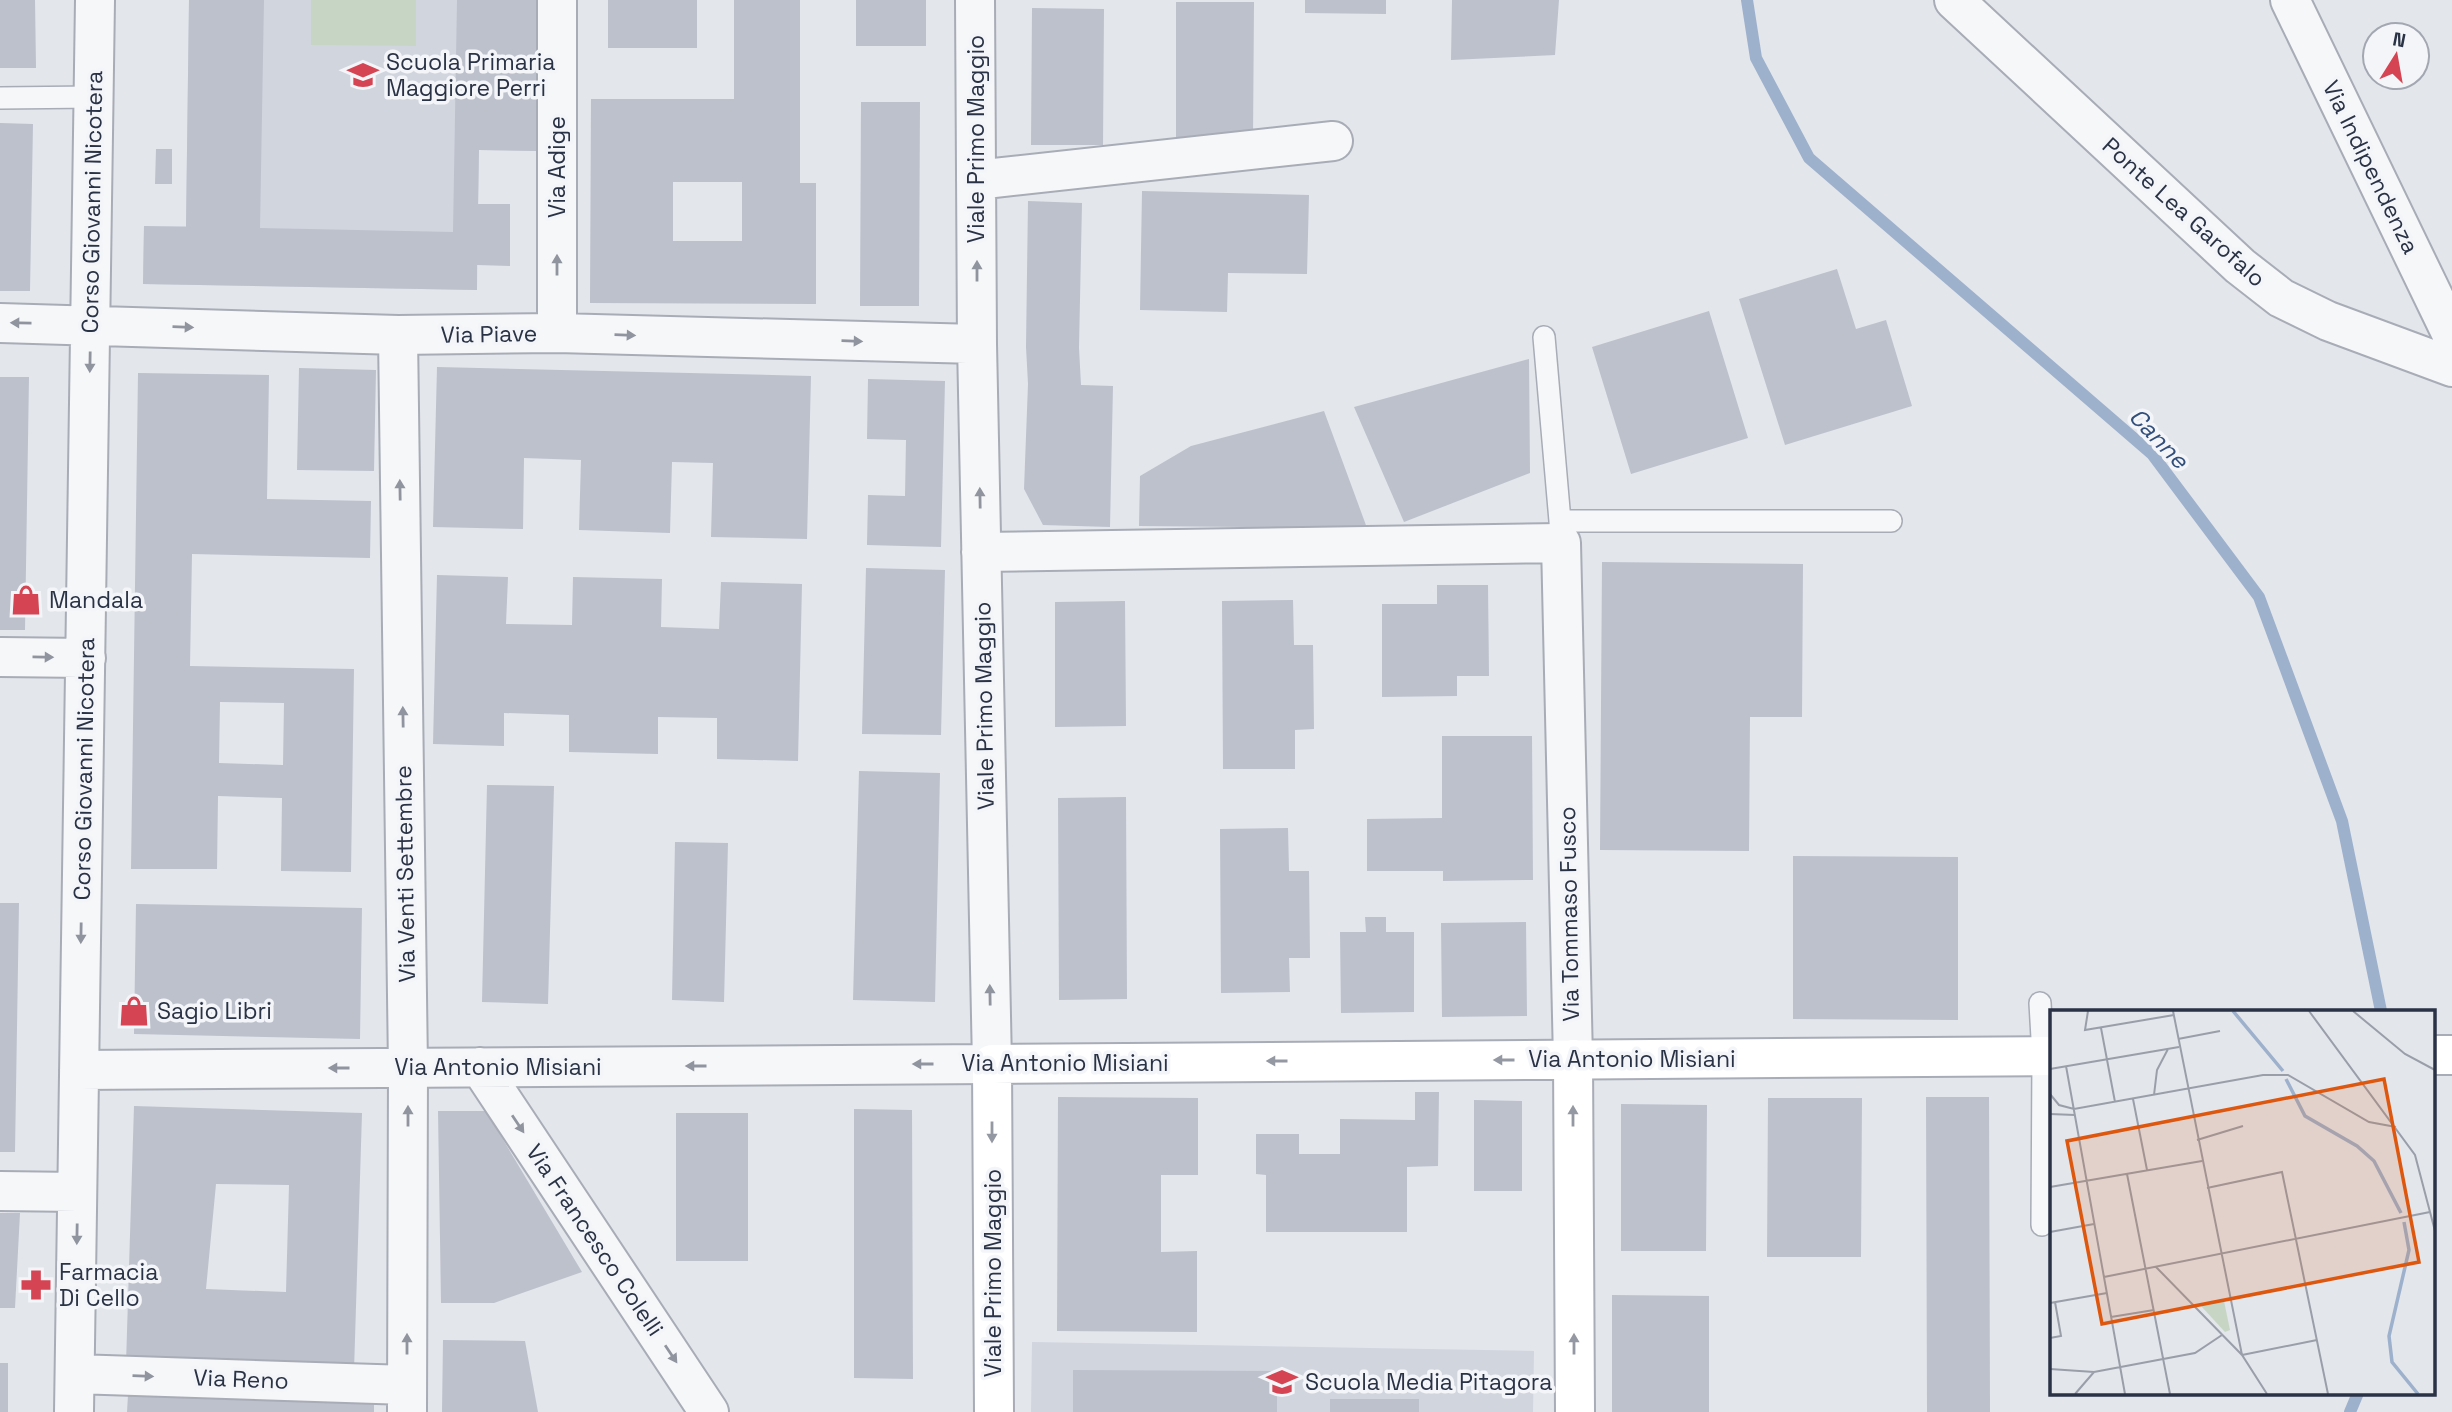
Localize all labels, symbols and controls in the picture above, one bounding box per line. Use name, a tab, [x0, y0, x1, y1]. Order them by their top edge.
north arrow	[2361, 21, 2431, 91]
text: N	[2391, 26, 2408, 53]
street label: Viale Primo Maggio	[961, 35, 991, 243]
place label: Scuola Primaria Maggiore Perri	[386, 47, 556, 103]
school or university icon: Scuola Primaria Maggiore Perri	[346, 58, 380, 92]
street label: Corso Giovanni Nicotera	[75, 70, 109, 334]
street label: Via Indipendenza	[2316, 75, 2426, 259]
street label: Via Adige	[542, 116, 572, 218]
street label: Ponte Lea Garofalo	[2096, 131, 2272, 293]
one-way arrow	[551, 254, 563, 276]
one-way arrow	[971, 260, 983, 282]
one-way arrow	[10, 317, 32, 329]
street label: Via Piave	[440, 318, 538, 350]
one-way arrow	[172, 322, 194, 333]
one-way arrow	[614, 329, 636, 341]
one-way arrow	[841, 335, 863, 347]
one-way arrow	[84, 351, 96, 373]
water label: Canne	[2123, 401, 2196, 476]
one-way arrow	[394, 479, 406, 501]
one-way arrow	[974, 487, 986, 509]
shop icon: Mandala	[9, 583, 43, 617]
place label: Mandala	[49, 585, 143, 615]
street label: Viale Primo Maggio	[967, 602, 1001, 810]
street label: Corso Giovanni Nicotera	[67, 637, 101, 901]
one-way arrow	[32, 651, 54, 663]
one-way arrow	[397, 706, 409, 728]
street label: Via Venti Settembre	[388, 765, 422, 983]
street label: Via Tommaso Fusco	[1552, 806, 1586, 1022]
one-way arrow	[75, 922, 87, 944]
one-way arrow	[984, 984, 996, 1006]
shop icon: Sagio Libri	[117, 994, 151, 1028]
place label: Sagio Libri	[157, 996, 272, 1026]
inset map	[2050, 1010, 2434, 1394]
street label: Via Antonio Misiani	[1528, 1044, 1736, 1074]
street label: Via Antonio Misiani	[961, 1048, 1169, 1078]
street label: Via Antonio Misiani	[394, 1052, 602, 1082]
one-way arrow	[1493, 1054, 1515, 1065]
one-way arrow	[1266, 1055, 1288, 1067]
one-way arrow	[912, 1058, 934, 1070]
one-way arrow	[685, 1060, 707, 1072]
one-way arrow	[328, 1062, 350, 1074]
one-way arrow	[402, 1105, 413, 1127]
one-way arrow	[1567, 1105, 1579, 1127]
one-way arrow	[511, 1115, 525, 1133]
one-way arrow	[986, 1121, 998, 1143]
street label: Via Francesco Colelli	[520, 1138, 670, 1342]
street label: Viale Primo Maggio	[978, 1169, 1008, 1377]
one-way arrow	[71, 1223, 82, 1245]
place label: Farmacia Di Cello	[59, 1257, 158, 1313]
pharmacy icon: Farmacia Di Cello	[19, 1268, 53, 1302]
one-way arrow	[401, 1333, 413, 1355]
one-way arrow	[1568, 1333, 1580, 1355]
one-way arrow	[664, 1345, 677, 1364]
street label: Via Reno	[193, 1362, 289, 1396]
school or university icon: Scuola Media Pitagora	[1265, 1365, 1299, 1399]
place label: Scuola Media Pitagora	[1305, 1367, 1552, 1397]
one-way arrow	[132, 1371, 154, 1382]

